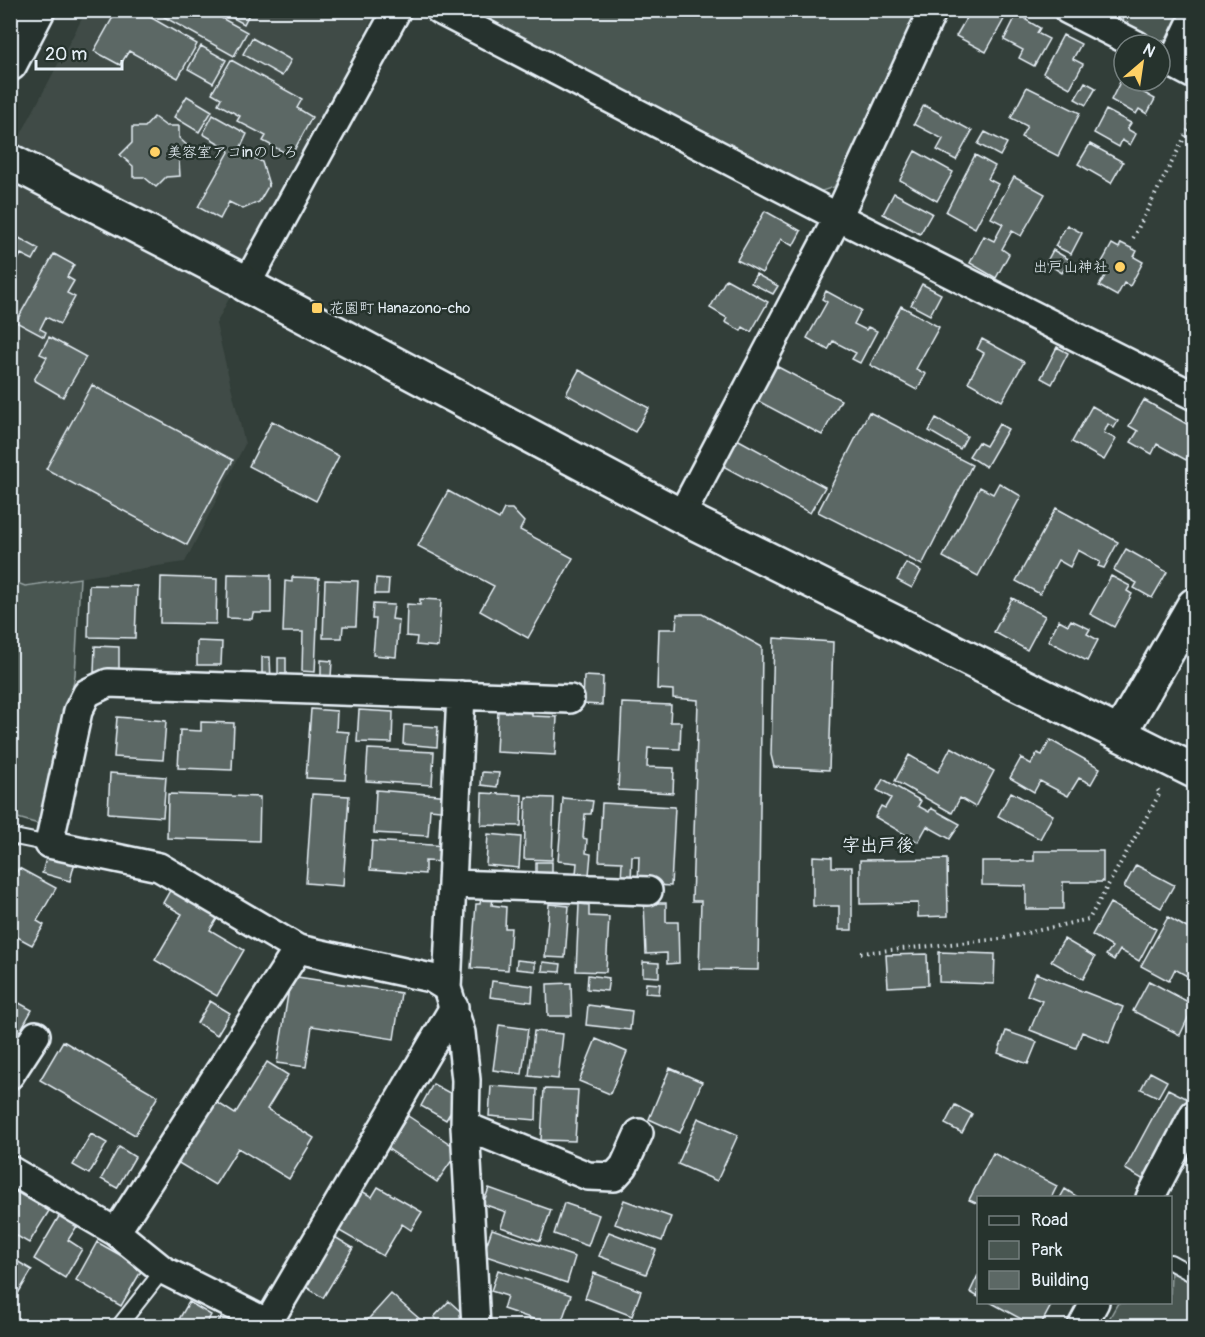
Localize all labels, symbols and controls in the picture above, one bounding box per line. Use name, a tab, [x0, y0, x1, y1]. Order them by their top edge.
scale bar	[36, 33, 122, 71]
north arrow	[1112, 33, 1172, 93]
text: N	[1139, 39, 1159, 62]
text: 20 m	[45, 43, 87, 66]
place label: 美容室アコinのしろ	[167, 143, 298, 162]
marker: 美容室アコinのしろ	[148, 145, 162, 159]
place label: 出戸山神社	[1033, 258, 1108, 277]
marker: 出戸山神社	[1113, 260, 1127, 274]
place label: 花園町 Hanazono-cho	[329, 299, 470, 318]
marker: 花園町 Hanazono-cho	[310, 301, 324, 315]
district label: 字出戸後	[842, 834, 914, 857]
legend	[977, 1196, 1172, 1304]
text: Road	[1031, 1209, 1068, 1232]
text: Park	[1031, 1239, 1063, 1262]
text: Building	[1031, 1269, 1089, 1292]

